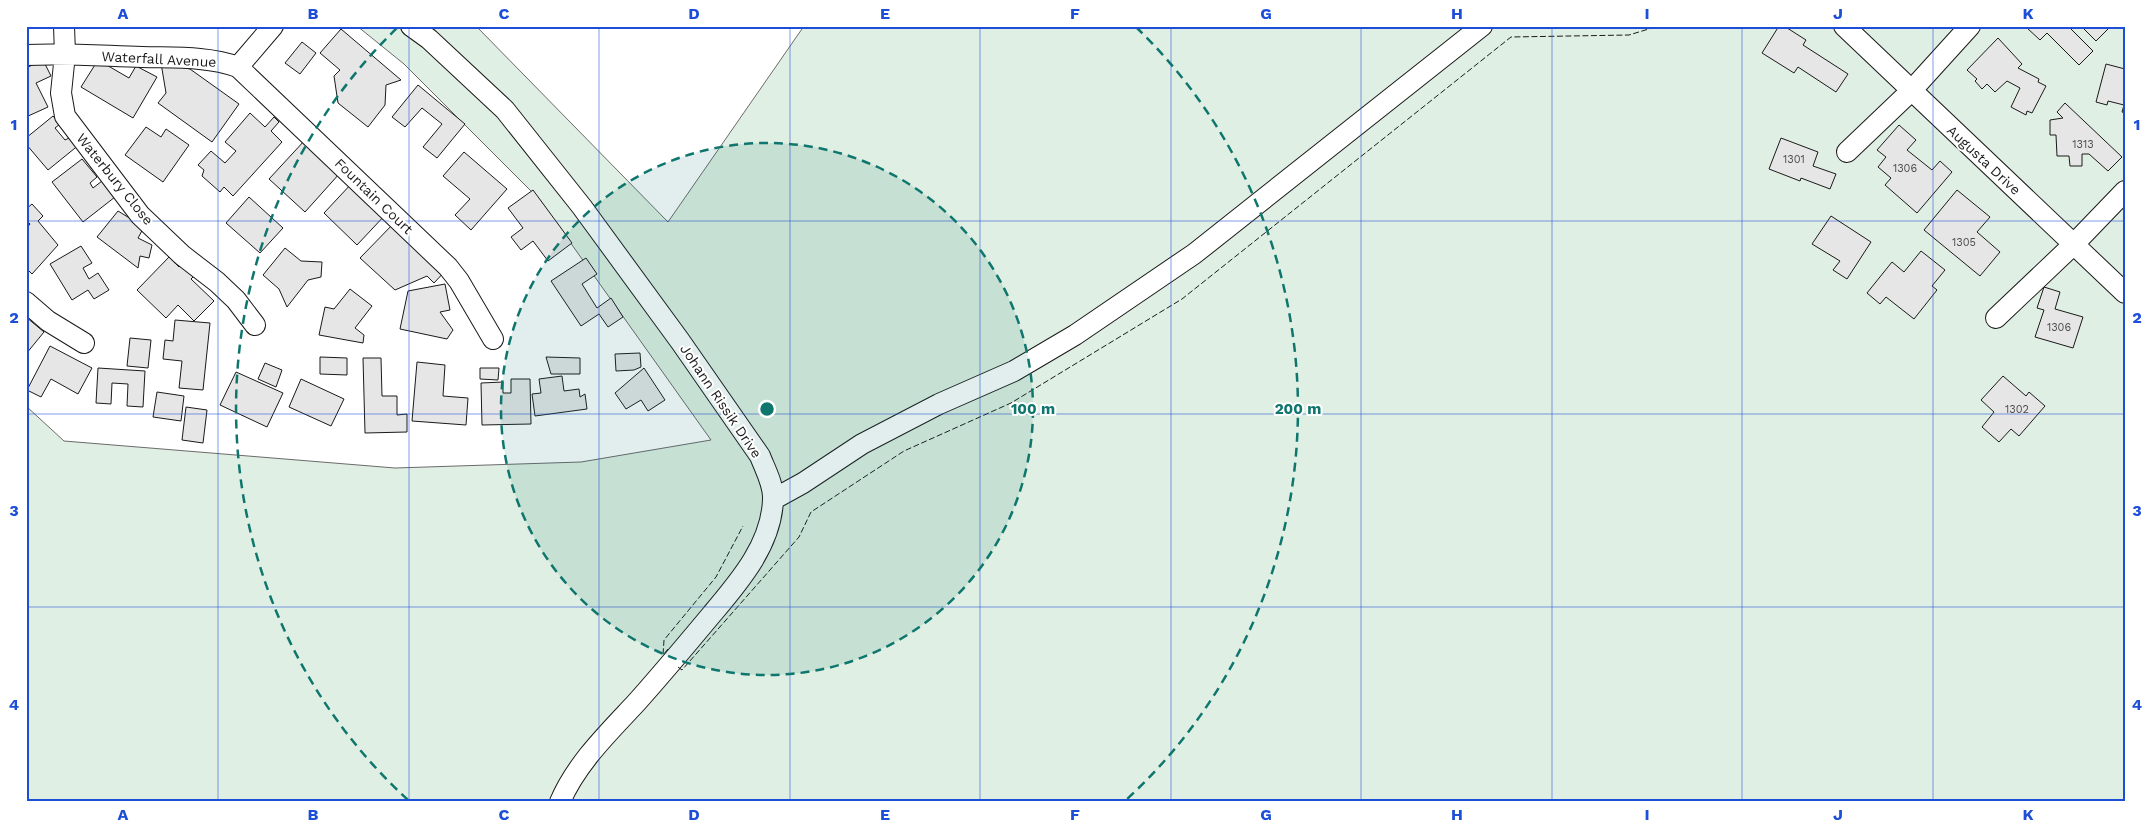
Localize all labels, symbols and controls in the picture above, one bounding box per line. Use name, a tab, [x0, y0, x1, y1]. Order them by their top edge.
text: A	[118, 4, 129, 23]
text: B	[308, 4, 319, 23]
text: C	[499, 4, 510, 23]
text: D	[688, 4, 700, 23]
text: E	[880, 4, 890, 23]
text: F	[1070, 4, 1080, 23]
text: G	[1260, 4, 1272, 23]
text: H	[1451, 4, 1463, 23]
text: I	[1644, 4, 1650, 23]
text: J	[1833, 4, 1843, 23]
text: K	[2022, 4, 2034, 23]
street label: Waterfall Avenue	[101, 48, 217, 70]
text: 1	[11, 115, 17, 134]
text: 1	[2134, 115, 2140, 134]
street label: Augusta Drive	[1944, 122, 2024, 198]
street label: Waterbury Close	[73, 130, 157, 228]
house number: 1313	[2072, 138, 2094, 151]
house number: 1301	[1783, 153, 1805, 166]
street label: Fountain Court	[332, 155, 416, 237]
house number: 1306	[1893, 162, 1917, 175]
house number: 1305	[1952, 236, 1976, 249]
text: 2	[9, 308, 19, 327]
text: 2	[2132, 308, 2142, 327]
house number: 1306	[2047, 321, 2071, 334]
street label: Johann Rissik Drive	[677, 341, 765, 461]
centre of rings	[758, 400, 776, 418]
text: 100 m	[1011, 400, 1055, 418]
text: 200 m	[1275, 400, 1321, 418]
house number: 1302	[2005, 403, 2029, 416]
text: 3	[9, 501, 19, 520]
text: 3	[2132, 501, 2142, 520]
text: 4	[9, 695, 19, 714]
text: 4	[2132, 695, 2142, 714]
text: A	[118, 805, 129, 824]
text: B	[308, 805, 319, 824]
text: C	[499, 805, 510, 824]
text: D	[688, 805, 700, 824]
text: E	[880, 805, 890, 824]
text: F	[1070, 805, 1080, 824]
text: G	[1260, 805, 1272, 824]
text: H	[1451, 805, 1463, 824]
text: I	[1644, 805, 1650, 824]
text: J	[1833, 805, 1843, 824]
text: K	[2022, 805, 2034, 824]

